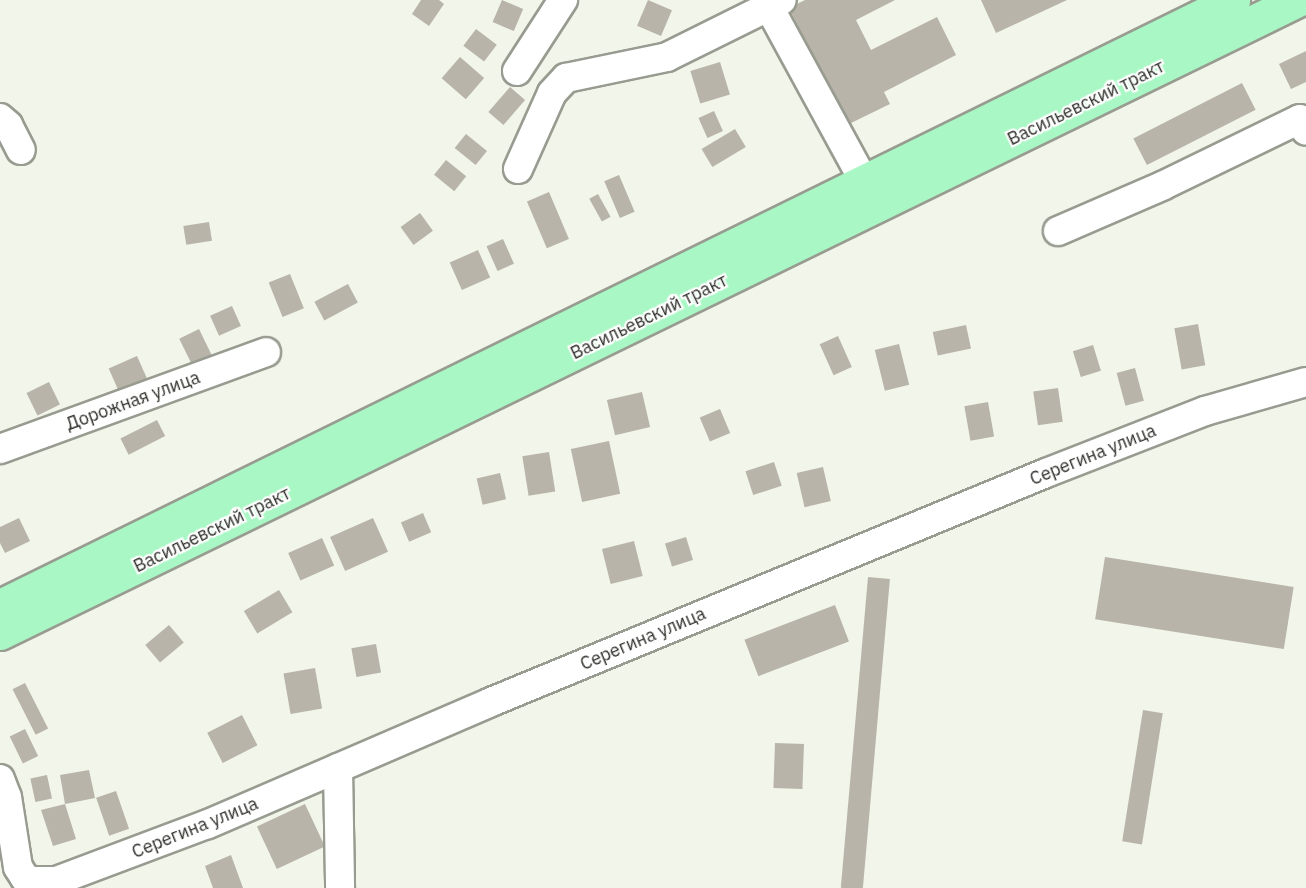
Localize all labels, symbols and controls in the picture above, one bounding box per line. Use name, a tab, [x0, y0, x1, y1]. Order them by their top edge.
street label: Васильевский тракт	[1004, 56, 1168, 150]
street label: Васильевский тракт	[567, 270, 731, 364]
street label: Дорожная улица	[63, 367, 203, 435]
street label: Серегина улица	[1027, 420, 1159, 490]
street label: Васильевский тракт	[130, 483, 294, 577]
street label: Серегина улица	[577, 603, 709, 675]
street label: Серегина улица	[129, 793, 261, 863]

